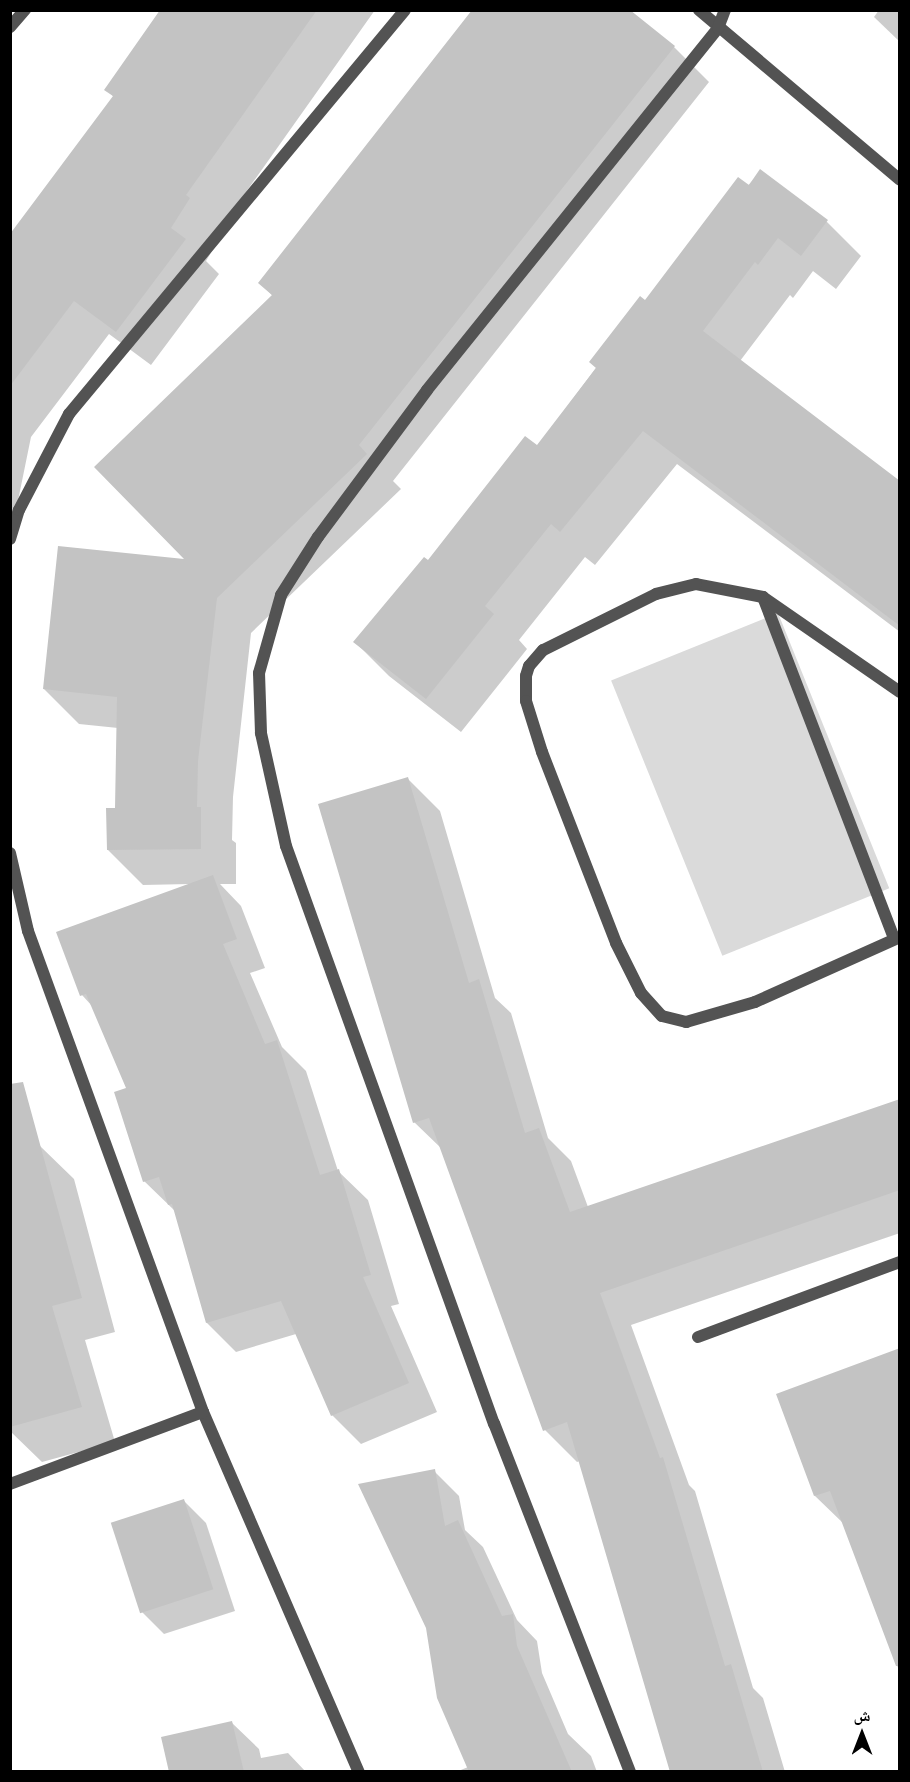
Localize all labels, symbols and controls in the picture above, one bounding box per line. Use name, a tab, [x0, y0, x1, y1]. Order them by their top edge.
north arrow	[832, 1704, 892, 1764]
text: ش	[854, 1705, 870, 1726]

